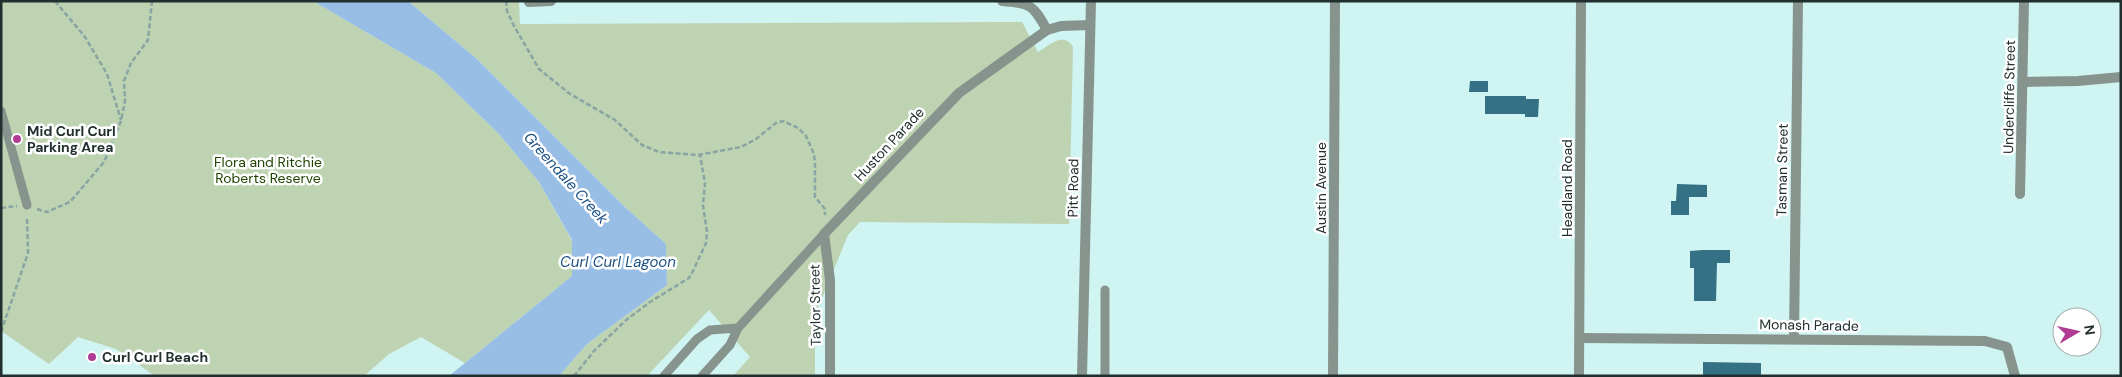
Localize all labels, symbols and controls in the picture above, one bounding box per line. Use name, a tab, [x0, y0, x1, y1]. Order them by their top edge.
street label: Undercliffe Street	[1999, 40, 2019, 154]
street label: Huston Parade	[850, 103, 928, 185]
place label: Mid Curl Curl Parking Area	[27, 122, 116, 156]
street label: Tasman Street	[1772, 123, 1792, 217]
water label: Greendale Creek	[519, 128, 613, 228]
marker: Mid Curl Curl Parking Area	[11, 133, 23, 145]
street label: Headland Road	[1558, 139, 1576, 237]
street label: Austin Avenue	[1312, 142, 1330, 234]
park label: Flora and Ritchie Roberts Reserve	[214, 153, 322, 187]
street label: Pitt Road	[1063, 158, 1083, 218]
water label: Curl Curl Lagoon	[560, 252, 676, 272]
street label: Taylor Street	[805, 264, 825, 346]
north arrow	[2052, 307, 2102, 357]
street label: Monash Parade	[1759, 315, 1859, 335]
text: N	[2080, 324, 2100, 336]
place label: Curl Curl Beach	[102, 348, 208, 366]
marker: Curl Curl Beach	[86, 351, 98, 363]

